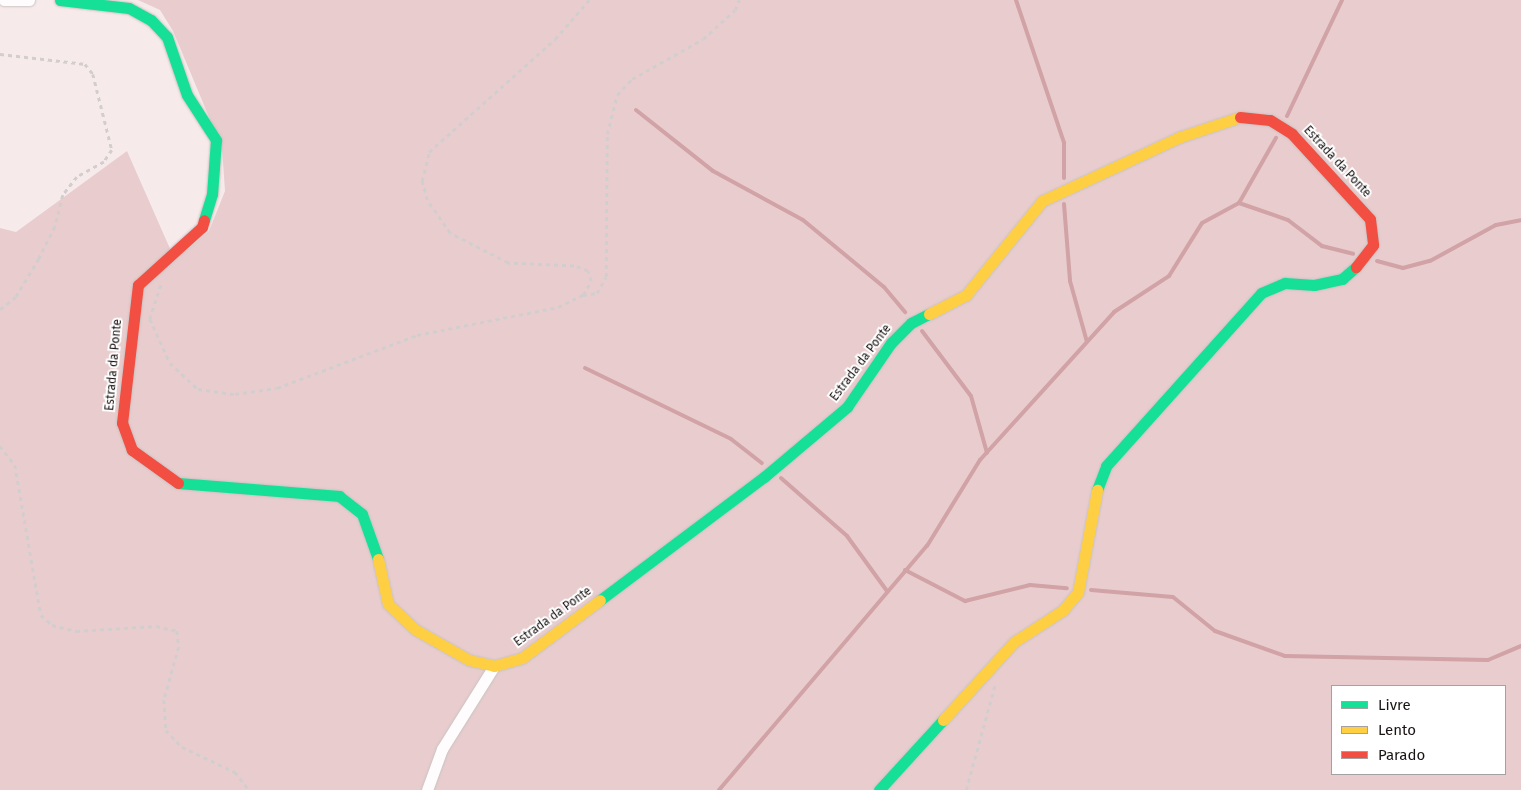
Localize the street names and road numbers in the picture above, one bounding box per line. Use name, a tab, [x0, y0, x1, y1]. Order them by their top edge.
street label: Estrada da Ponte	[1300, 123, 1374, 201]
street label: Estrada da Ponte	[103, 318, 125, 412]
street label: Estrada da Ponte	[828, 322, 894, 404]
street label: Estrada da Ponte	[511, 584, 595, 650]

